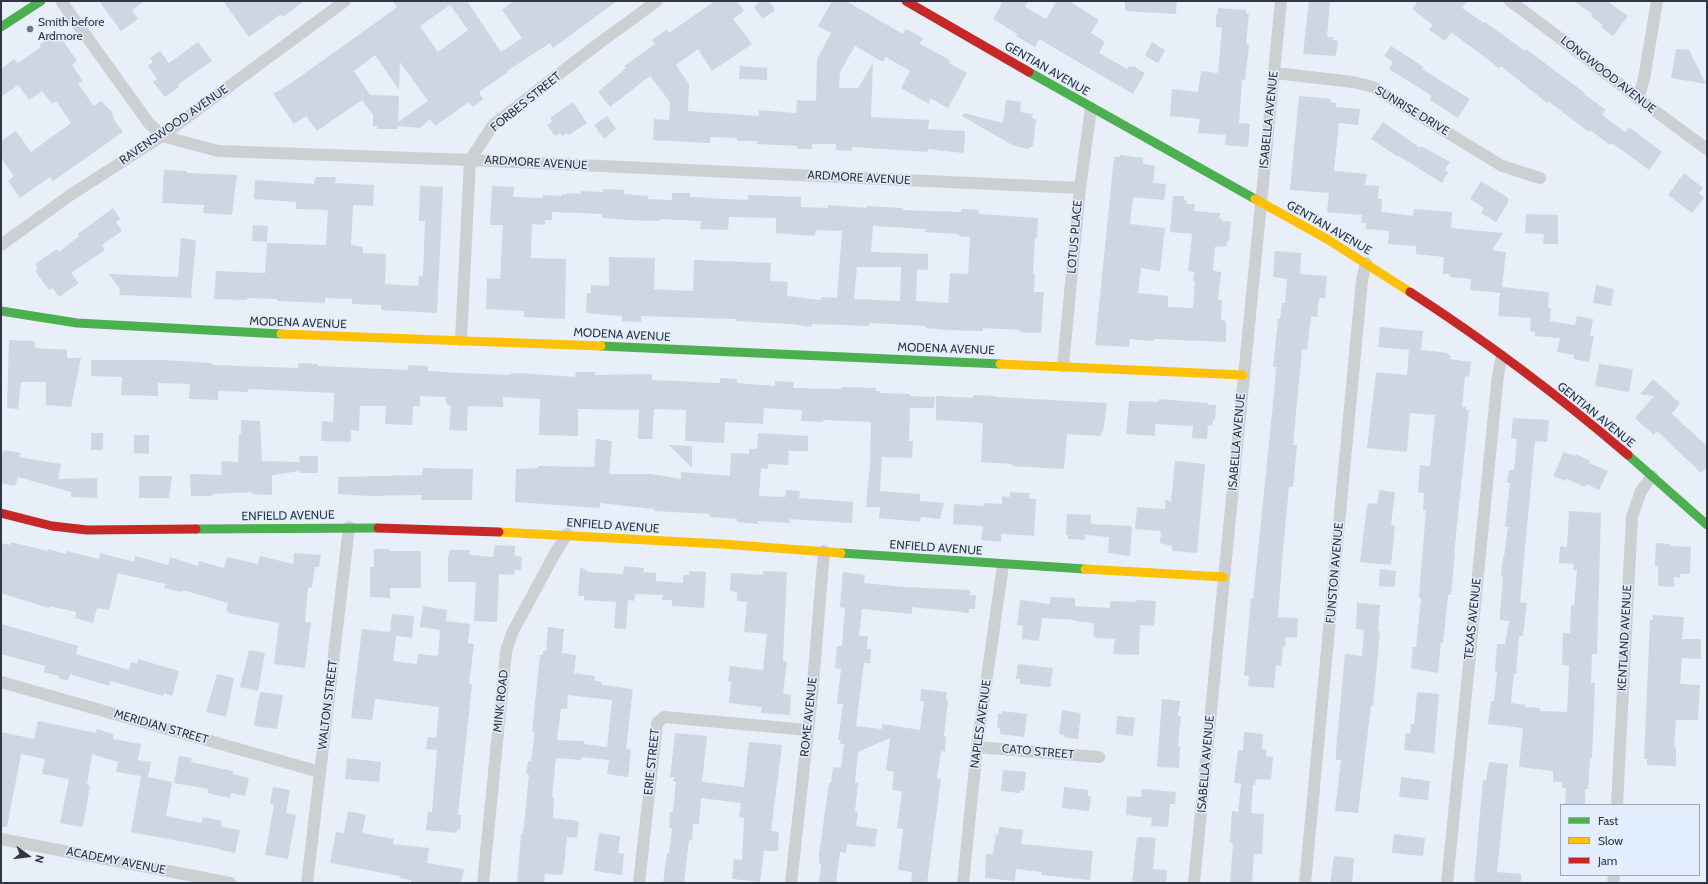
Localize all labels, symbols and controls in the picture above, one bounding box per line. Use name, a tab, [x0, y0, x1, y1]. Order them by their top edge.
place label: Smith before Ardmore	[38, 15, 104, 43]
marker: Smith before Ardmore	[25, 24, 35, 34]
street label: LONGWOOD AVENUE	[1557, 33, 1659, 117]
street label: GENTIAN AVENUE	[1002, 39, 1092, 99]
street label: FORBES STREET	[488, 69, 564, 135]
street label: ISABELLA AVENUE	[1257, 71, 1281, 169]
street label: RAVENSWOOD AVENUE	[117, 82, 231, 168]
street label: SUNRISE DRIVE	[1372, 83, 1452, 139]
street label: ARDMORE AVENUE	[484, 153, 588, 173]
street label: ARDMORE AVENUE	[807, 168, 911, 188]
street label: GENTIAN AVENUE	[1284, 198, 1374, 258]
street label: LOTUS PLACE	[1065, 200, 1085, 274]
street label: MODENA AVENUE	[249, 314, 347, 332]
street label: MODENA AVENUE	[573, 325, 671, 345]
street label: MODENA AVENUE	[897, 340, 995, 358]
street label: GENTIAN AVENUE	[1554, 379, 1638, 451]
street label: ISABELLA AVENUE	[1226, 393, 1248, 491]
street label: ENFIELD AVENUE	[241, 508, 335, 524]
street label: ENFIELD AVENUE	[566, 516, 660, 536]
street label: FUNSTON AVENUE	[1323, 522, 1347, 624]
street label: ENFIELD AVENUE	[889, 538, 983, 558]
street label: TEXAS AVENUE	[1462, 578, 1484, 660]
street label: KENTLAND AVENUE	[1615, 585, 1635, 691]
street label: WALTON STREET	[315, 659, 341, 751]
street label: MINK ROAD	[491, 669, 511, 733]
street label: ROME AVENUE	[798, 676, 820, 758]
street label: NAPLES AVENUE	[968, 679, 994, 769]
street label: MERIDIAN STREET	[112, 707, 210, 747]
street label: ISABELLA AVENUE	[1195, 715, 1217, 813]
street label: ERIE STREET	[641, 728, 663, 796]
street label: CATO STREET	[1001, 742, 1075, 762]
legend	[1560, 804, 1700, 876]
text: Fast	[1598, 813, 1618, 828]
text: Slow	[1598, 833, 1623, 848]
north arrow	[8, 836, 48, 876]
street label: ACADEMY AVENUE	[65, 844, 167, 878]
text: Jam	[1598, 853, 1617, 868]
text: N	[32, 854, 47, 865]

